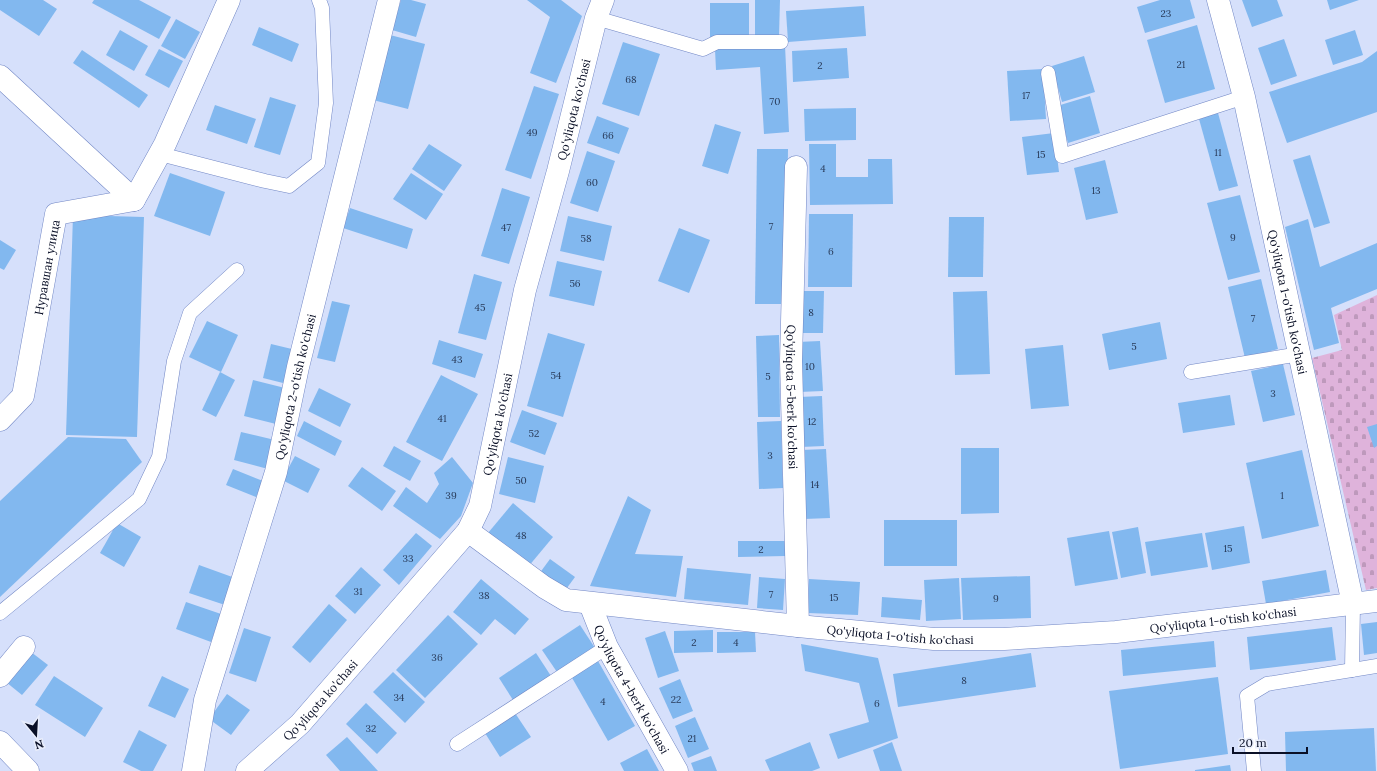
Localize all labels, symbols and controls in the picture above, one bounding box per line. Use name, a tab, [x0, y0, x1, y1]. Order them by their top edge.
house number: 23	[1161, 7, 1172, 20]
street label: Qo'yliqota ko'chasi	[553, 57, 593, 162]
house number: 21	[1176, 58, 1186, 71]
house number: 2	[817, 59, 823, 72]
house number: 68	[625, 73, 637, 86]
house number: 17	[1022, 89, 1031, 102]
house number: 70	[770, 95, 780, 108]
house number: 49	[526, 126, 538, 139]
house number: 66	[602, 129, 614, 142]
house number: 11	[1214, 146, 1222, 159]
house number: 15	[1036, 148, 1046, 161]
house number: 4	[820, 162, 826, 175]
house number: 60	[586, 176, 598, 189]
house number: 13	[1091, 184, 1101, 197]
street label: Нуравшан улица	[30, 219, 62, 316]
house number: 7	[769, 220, 774, 233]
house number: 47	[501, 221, 511, 234]
street label: Qo'yliqota 1-o'tish ko'chasi	[1265, 228, 1311, 376]
house number: 9	[1230, 231, 1236, 244]
house number: 58	[580, 232, 592, 245]
house number: 6	[828, 245, 834, 258]
house number: 56	[569, 277, 581, 290]
house number: 45	[475, 301, 485, 314]
house number: 8	[808, 306, 814, 319]
street label: Qo'yliqota 2-o'tish ko'chasi	[271, 312, 318, 461]
house number: 7	[1251, 312, 1256, 325]
street label: Qo'yliqota 5-berk ko'chasi	[783, 324, 801, 469]
house number: 5	[1131, 340, 1137, 353]
house number: 43	[452, 353, 463, 366]
house number: 10	[805, 360, 815, 373]
house number: 54	[551, 369, 562, 382]
house number: 5	[765, 370, 771, 383]
street label: Qo'yliqota ko'chasi	[479, 372, 515, 477]
house number: 3	[1270, 387, 1276, 400]
house number: 41	[437, 412, 447, 425]
house number: 12	[807, 415, 817, 428]
house number: 52	[529, 427, 539, 440]
house number: 3	[767, 449, 773, 462]
house number: 50	[515, 474, 527, 487]
house number: 14	[810, 478, 820, 491]
house number: 39	[445, 489, 457, 502]
house number: 1	[1280, 489, 1284, 502]
house number: 48	[515, 529, 527, 542]
house number: 15	[1223, 542, 1233, 555]
house number: 2	[758, 543, 764, 556]
house number: 33	[402, 552, 414, 565]
house number: 31	[353, 585, 363, 598]
house number: 7	[769, 588, 774, 601]
house number: 38	[478, 589, 490, 602]
house number: 15	[829, 591, 839, 604]
house number: 9	[993, 592, 999, 605]
street label: Qo'yliqota 1-o'tish ko'chasi	[1149, 603, 1297, 635]
street label: Qo'yliqota 4-berk ko'chasi	[593, 621, 673, 755]
street label: Qo'yliqota 1-o'tish ko'chasi	[826, 621, 974, 647]
house number: 2	[691, 636, 697, 649]
house number: 4	[733, 636, 739, 649]
house number: 36	[431, 651, 443, 664]
street label: Qo'yliqota ko'chasi	[279, 656, 360, 743]
house number: 8	[961, 674, 967, 687]
house number: 34	[394, 691, 405, 704]
house number: 22	[671, 693, 681, 706]
house number: 4	[600, 695, 606, 707]
house number: 6	[874, 697, 880, 710]
north arrow	[16, 715, 56, 755]
house number: 32	[366, 722, 376, 735]
scale bar	[1233, 729, 1307, 755]
house number: 21	[687, 732, 697, 745]
text: 20 m	[1239, 735, 1267, 750]
text: N	[32, 737, 45, 753]

